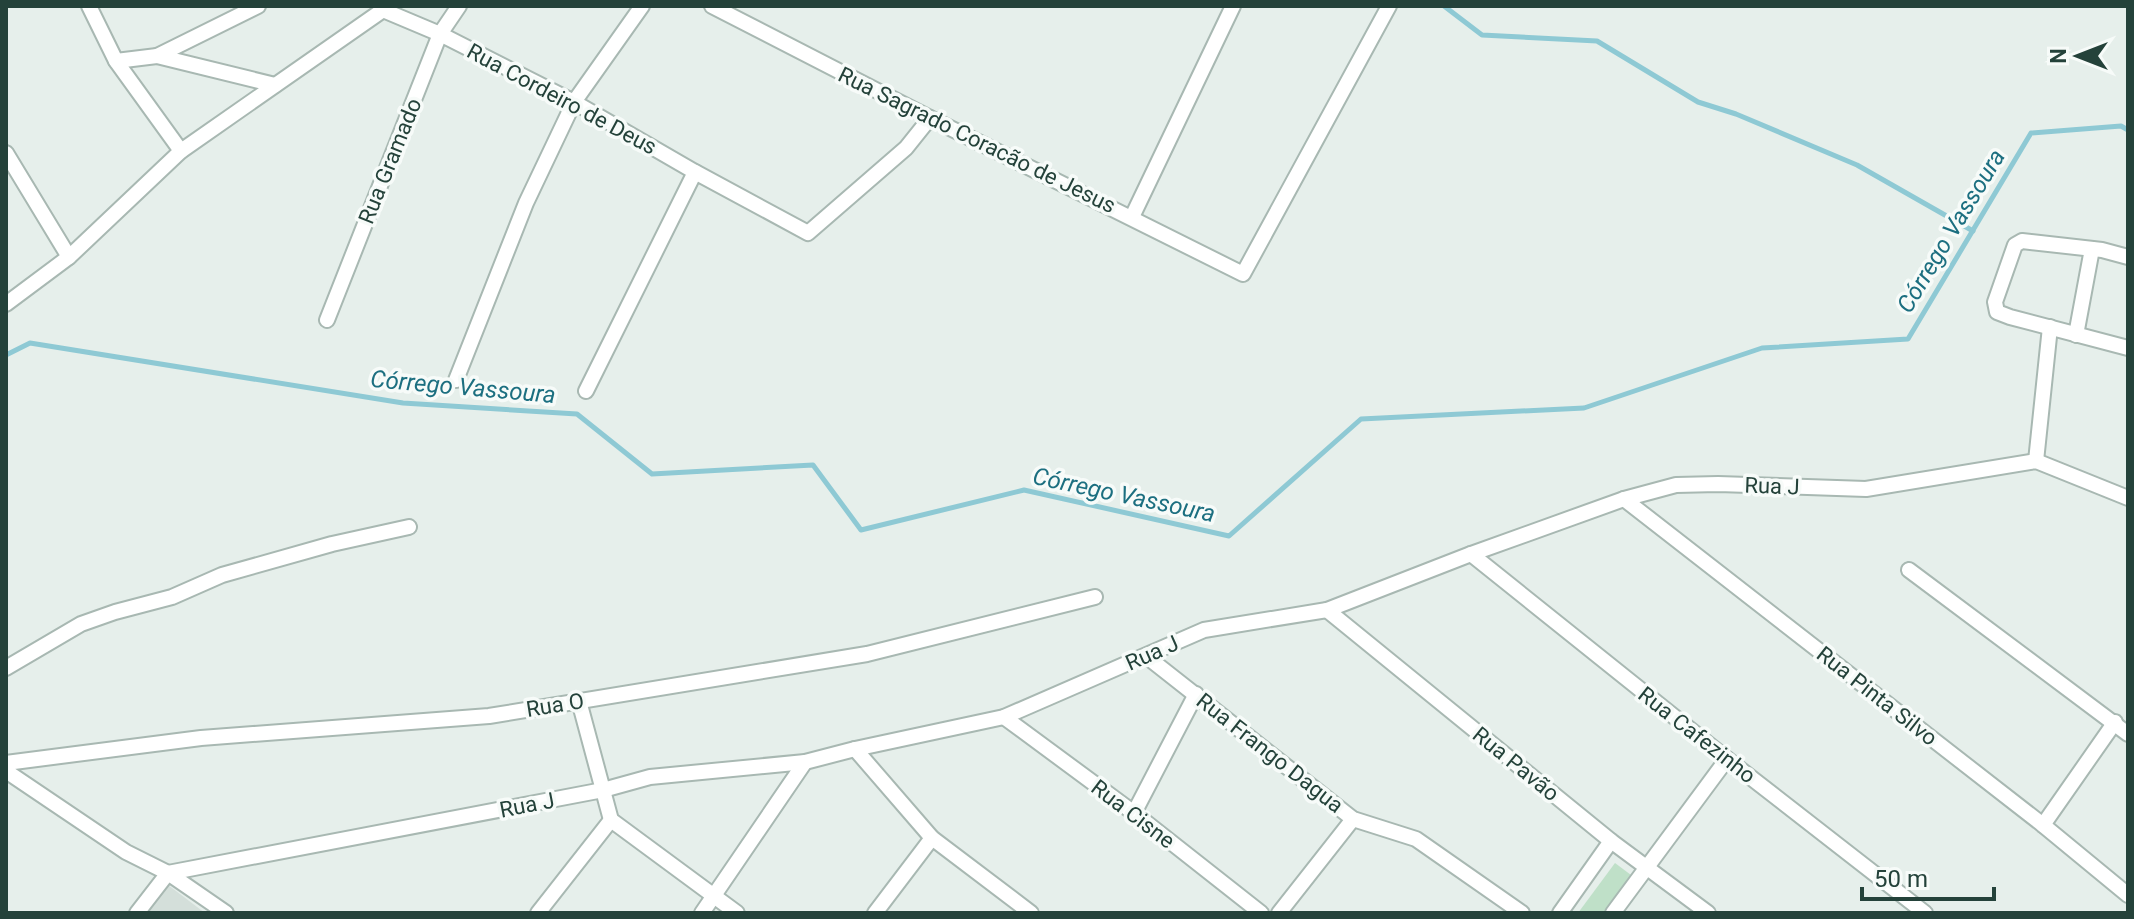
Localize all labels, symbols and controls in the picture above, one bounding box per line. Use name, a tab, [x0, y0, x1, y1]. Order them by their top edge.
north arrow	[2038, 16, 2118, 96]
street label: Rua Cordeiro de Deus	[463, 38, 661, 160]
text: N	[2046, 48, 2071, 64]
street label: Rua Sagrado Coracão de Jesus	[834, 62, 1120, 218]
street label: Rua Gramado	[353, 95, 427, 227]
water label: Córrego Vassoura	[1891, 144, 2011, 318]
water label: Córrego Vassoura	[369, 365, 557, 409]
water label: Córrego Vassoura	[1030, 462, 1218, 528]
street label: Rua J	[1744, 473, 1800, 499]
street label: Rua J	[1122, 630, 1182, 676]
street label: Rua Pinta Silvo	[1812, 641, 1942, 751]
street label: Rua Cafezinho	[1634, 682, 1760, 788]
street label: Rua O	[524, 688, 586, 722]
street label: Rua Frango Dagua	[1192, 688, 1348, 818]
street label: Rua Pavão	[1468, 722, 1564, 806]
street label: Rua Cisne	[1086, 775, 1180, 853]
street label: Rua J	[497, 787, 557, 823]
scale bar	[1862, 851, 1994, 901]
text: 50 m	[1874, 865, 1928, 893]

